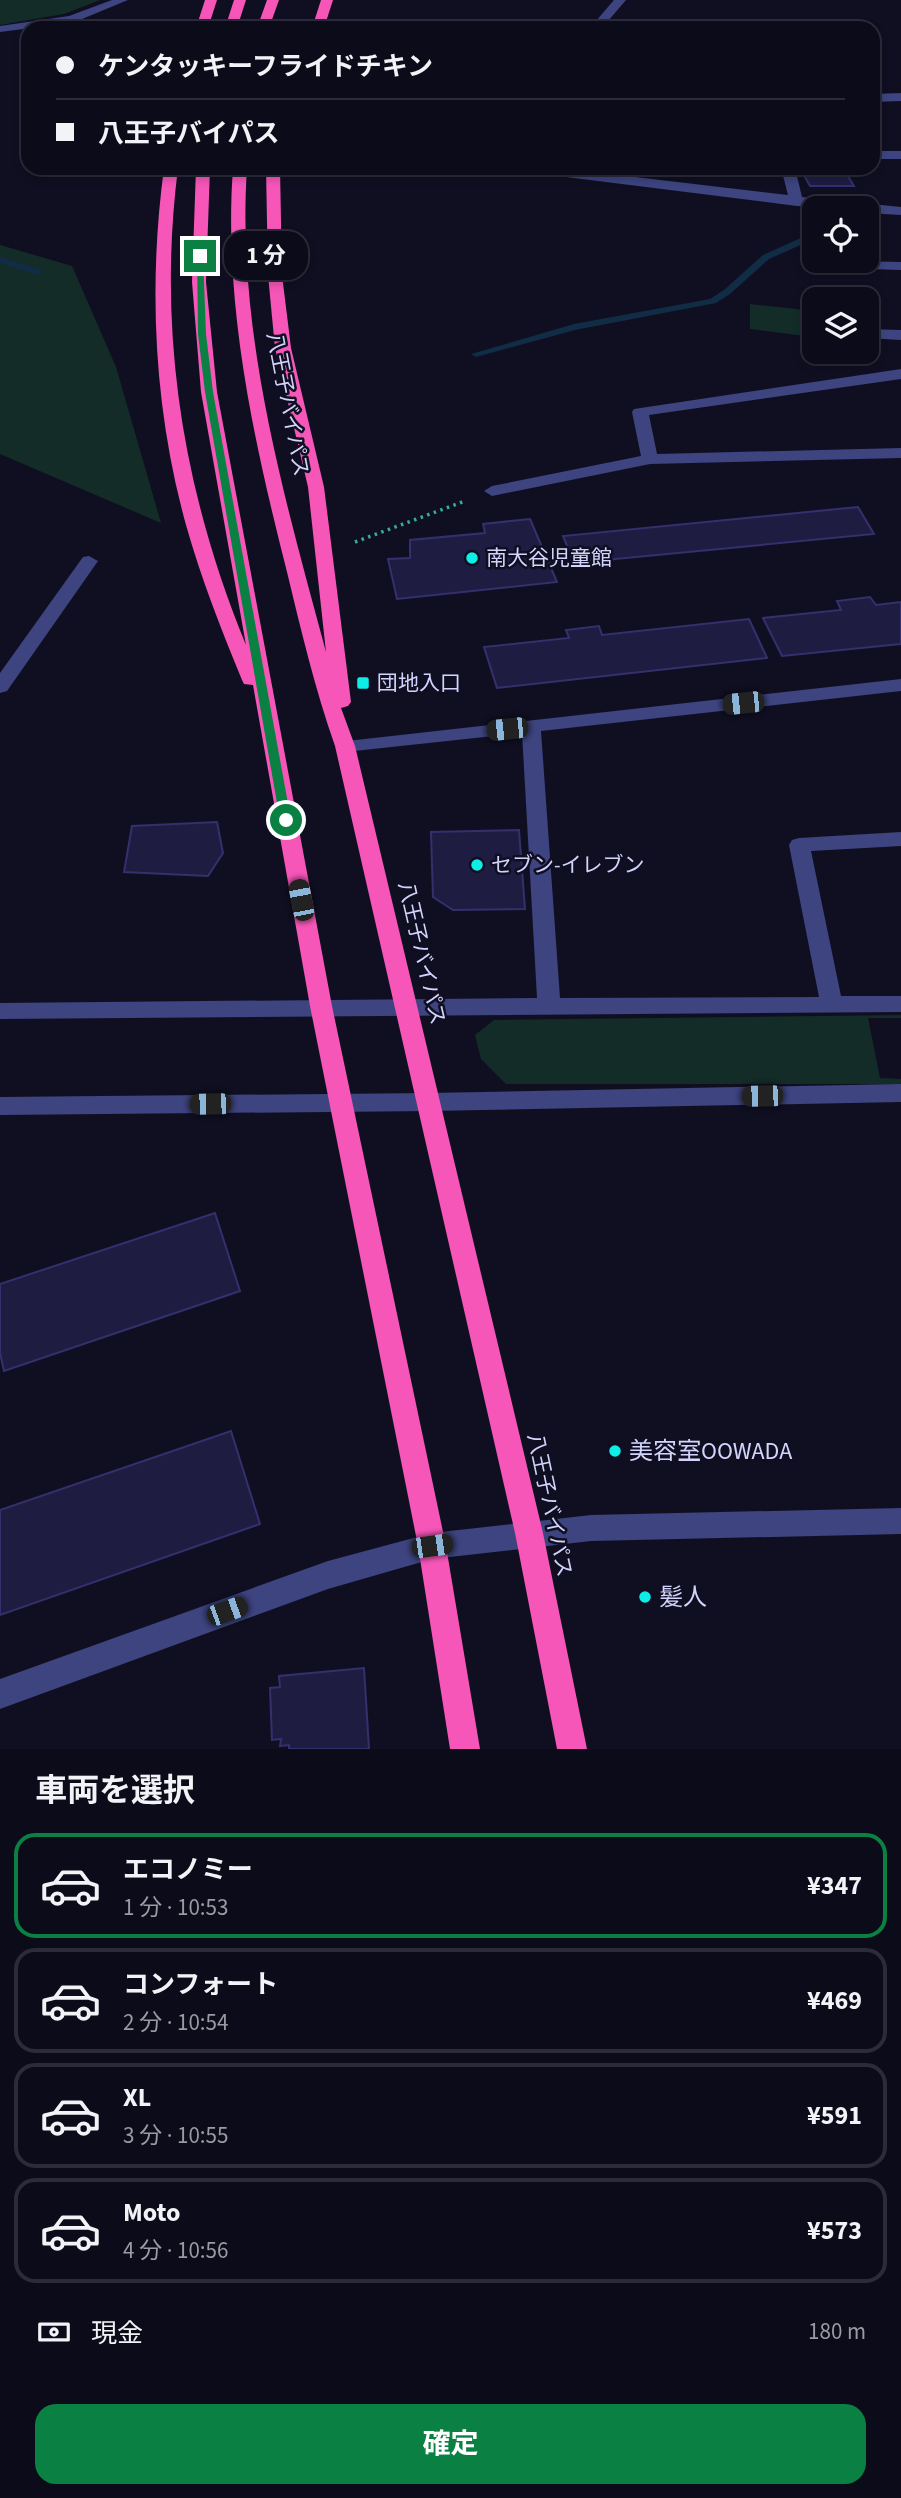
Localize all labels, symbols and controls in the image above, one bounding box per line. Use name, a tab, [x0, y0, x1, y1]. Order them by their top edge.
text: ケンタッキーフライドチキン	[98, 48, 433, 85]
text: 八王子バイパス	[98, 115, 279, 152]
map controls	[802, 196, 879, 364]
button: locate	[802, 196, 879, 273]
callout: 1 分	[224, 232, 308, 280]
text: 1 分	[246, 239, 286, 272]
route end	[184, 240, 216, 272]
button: layers	[802, 287, 879, 364]
street label: 八王子バイパス	[259, 329, 317, 479]
place label: 南大谷児童館	[486, 543, 612, 573]
marker: 南大谷児童館	[464, 550, 480, 566]
place label: 団地入口	[377, 668, 461, 698]
marker: 団地入口	[355, 675, 371, 691]
car	[722, 690, 765, 716]
car	[486, 716, 529, 742]
route start	[270, 804, 302, 836]
place label: セブン-イレブン	[491, 850, 645, 880]
marker: セブン-イレブン	[469, 857, 485, 873]
car	[287, 877, 316, 923]
street label: 八王子バイパス	[391, 878, 453, 1028]
car	[741, 1085, 784, 1107]
car	[189, 1093, 232, 1115]
street label: 八王子バイパス	[520, 1430, 580, 1580]
place label: 美容室OOWADA	[629, 1434, 792, 1469]
marker: 美容室OOWADA	[607, 1443, 623, 1459]
car	[410, 1533, 455, 1559]
place label: 髪人	[659, 1580, 707, 1615]
marker: 髪人	[637, 1589, 653, 1605]
car	[204, 1594, 251, 1628]
text: 車両を選択	[35, 1768, 195, 1814]
text: エコノミー	[123, 1851, 253, 1888]
icon: car	[39, 1854, 102, 1917]
text: ¥347	[807, 1867, 862, 1904]
text: 1 分 · 10:53	[123, 1891, 228, 1924]
text: コンフォート	[123, 1966, 278, 2003]
icon: car	[39, 1969, 102, 2032]
text: ¥469	[807, 1982, 862, 2019]
text: 2 分 · 10:54	[123, 2006, 228, 2039]
text: XL	[123, 2079, 151, 2116]
icon: car	[39, 2084, 102, 2147]
text: ¥591	[807, 2097, 862, 2134]
text: 3 分 · 10:55	[123, 2119, 228, 2152]
text: Moto	[123, 2194, 180, 2231]
icon: car	[39, 2199, 102, 2262]
text: ¥573	[807, 2212, 862, 2249]
text: 4 分 · 10:56	[123, 2234, 228, 2267]
icon: cash	[35, 2313, 73, 2351]
text: 現金	[91, 2315, 143, 2352]
text: 180 m	[808, 2315, 866, 2348]
button: 確定	[35, 2404, 866, 2484]

